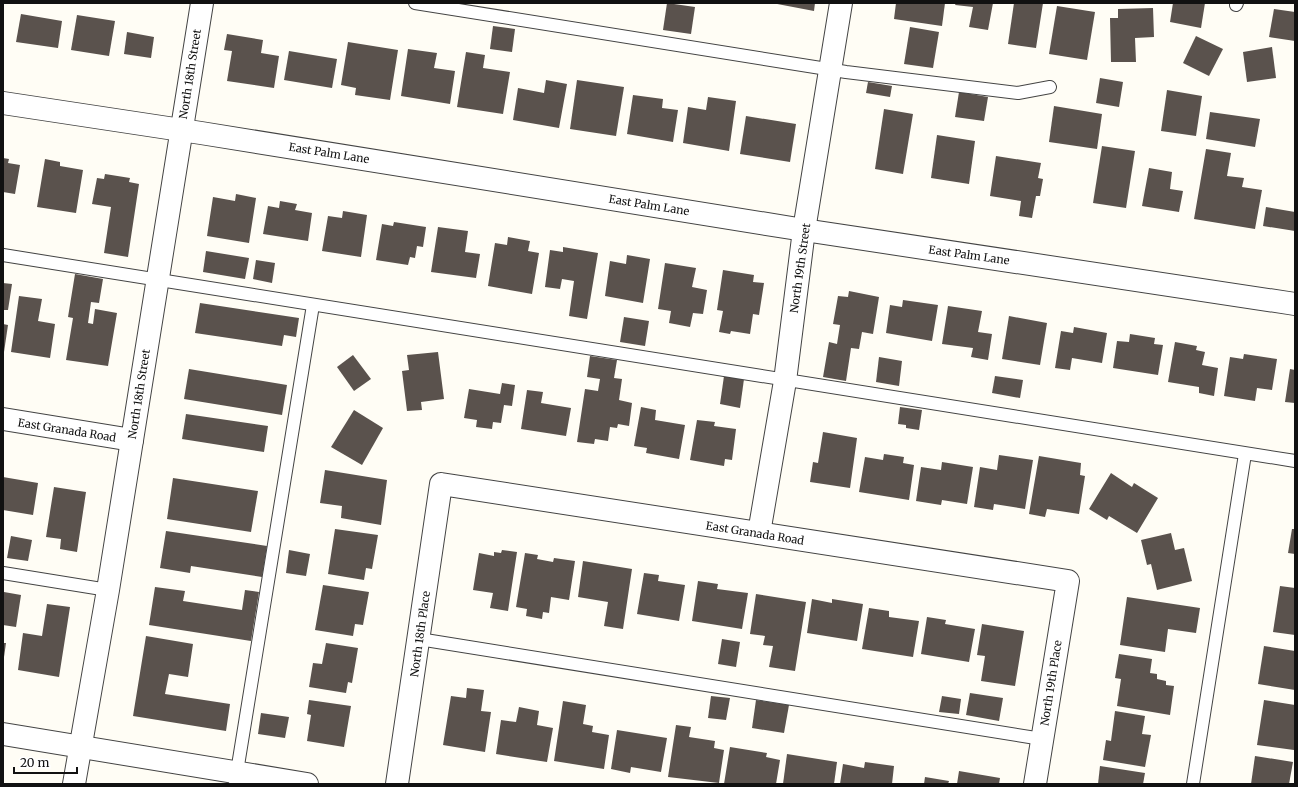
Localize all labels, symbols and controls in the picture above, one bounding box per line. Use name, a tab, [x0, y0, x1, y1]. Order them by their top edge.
street label: North 18th Street	[176, 27, 204, 120]
street label: East Palm Lane	[288, 140, 371, 166]
street label: East Palm Lane	[608, 192, 691, 218]
street label: North 19th Street	[787, 221, 813, 314]
street label: East Palm Lane	[928, 242, 1011, 268]
street label: North 18th Street	[125, 347, 153, 440]
street label: East Granada Road	[17, 415, 117, 445]
street label: East Granada Road	[705, 518, 805, 548]
street label: North 18th Place	[407, 590, 433, 678]
street label: North 19th Place	[1037, 639, 1065, 727]
scale bar	[14, 749, 77, 775]
text: 20 m	[20, 755, 49, 770]

